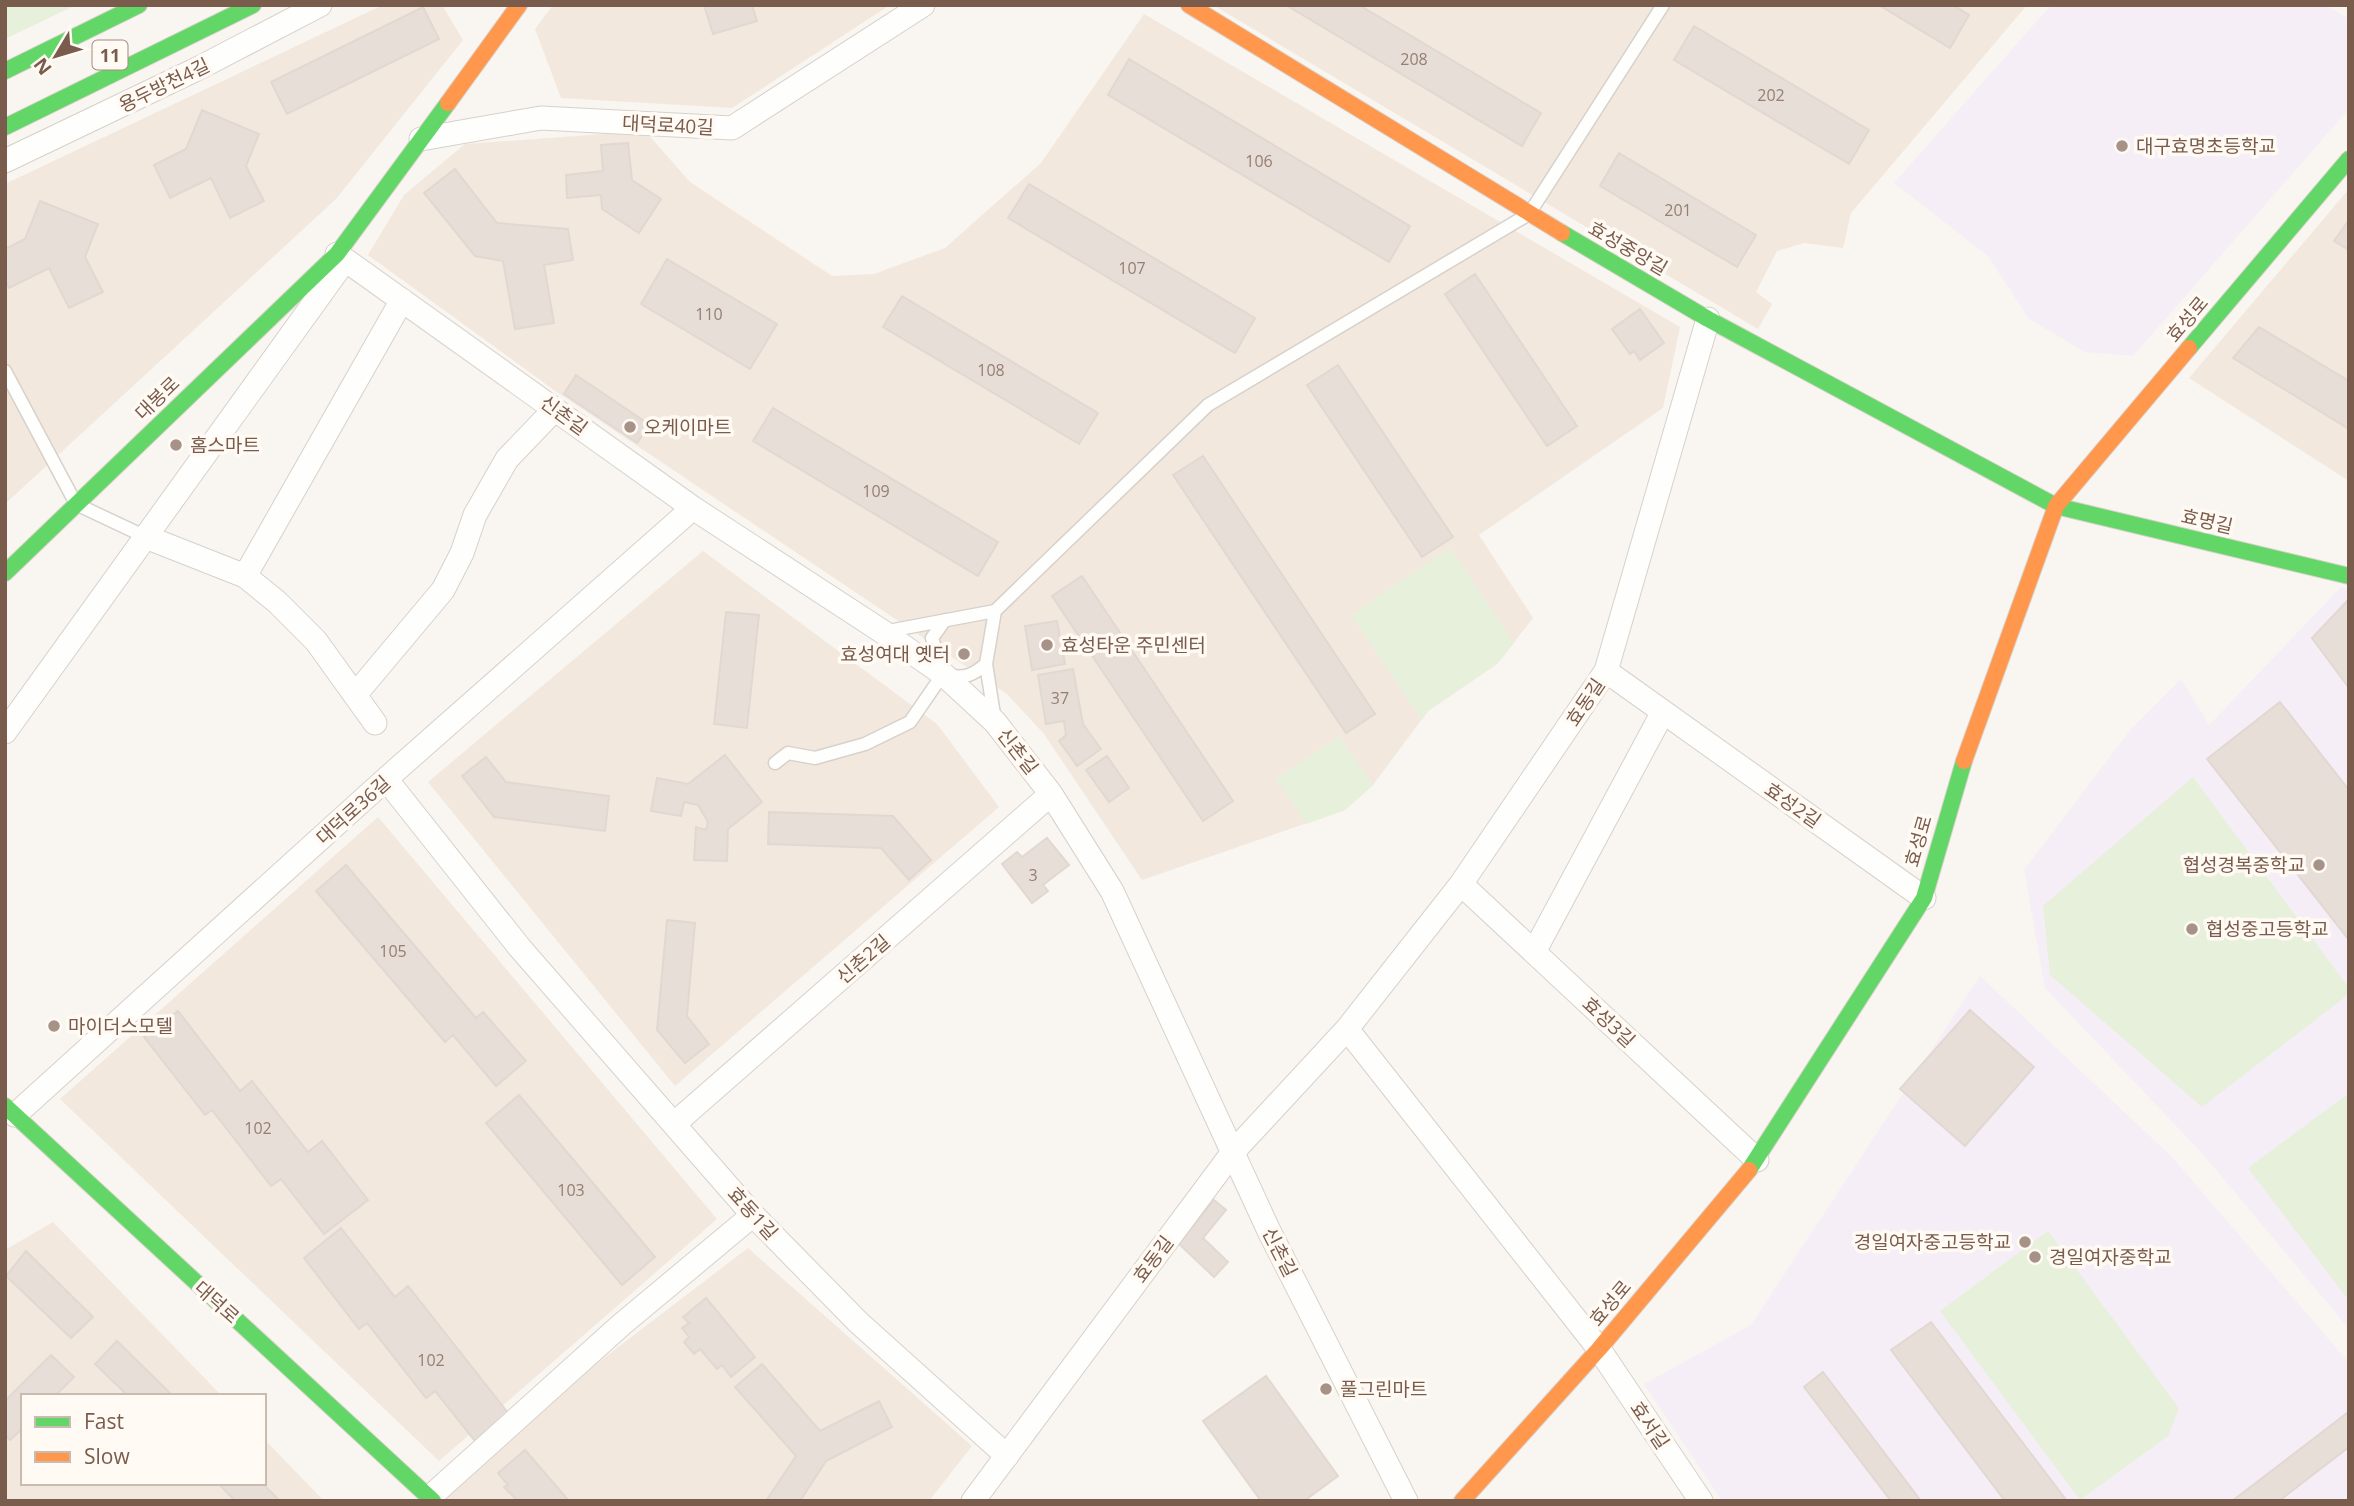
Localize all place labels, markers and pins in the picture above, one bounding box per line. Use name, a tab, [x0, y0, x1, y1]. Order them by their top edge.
place label: 대구효명초등학교	[2136, 133, 2276, 159]
marker: 대구효명초등학교	[2114, 138, 2130, 154]
place label: 오케이마트	[644, 414, 731, 440]
marker: 오케이마트	[622, 419, 638, 435]
place label: 홈스마트	[190, 432, 260, 458]
marker: 홈스마트	[168, 437, 184, 453]
place label: 효성타운 주민센터	[1061, 632, 1206, 658]
marker: 효성타운 주민센터	[1039, 637, 1055, 653]
place label: 효성여대 옛터	[840, 641, 950, 667]
marker: 효성여대 옛터	[956, 646, 972, 662]
place label: 협성경복중학교	[2183, 852, 2305, 878]
marker: 협성경복중학교	[2311, 857, 2327, 873]
place label: 협성중고등학교	[2206, 916, 2328, 942]
marker: 협성중고등학교	[2184, 921, 2200, 937]
place label: 마이더스모텔	[68, 1013, 173, 1039]
marker: 마이더스모텔	[46, 1018, 62, 1034]
place label: 경일여자중고등학교	[1854, 1229, 2011, 1255]
marker: 경일여자중고등학교	[2017, 1234, 2033, 1250]
place label: 경일여자중학교	[2049, 1244, 2171, 1270]
marker: 경일여자중학교	[2027, 1249, 2043, 1265]
place label: 풀그린마트	[1340, 1376, 1427, 1402]
marker: 풀그린마트	[1318, 1381, 1334, 1397]

